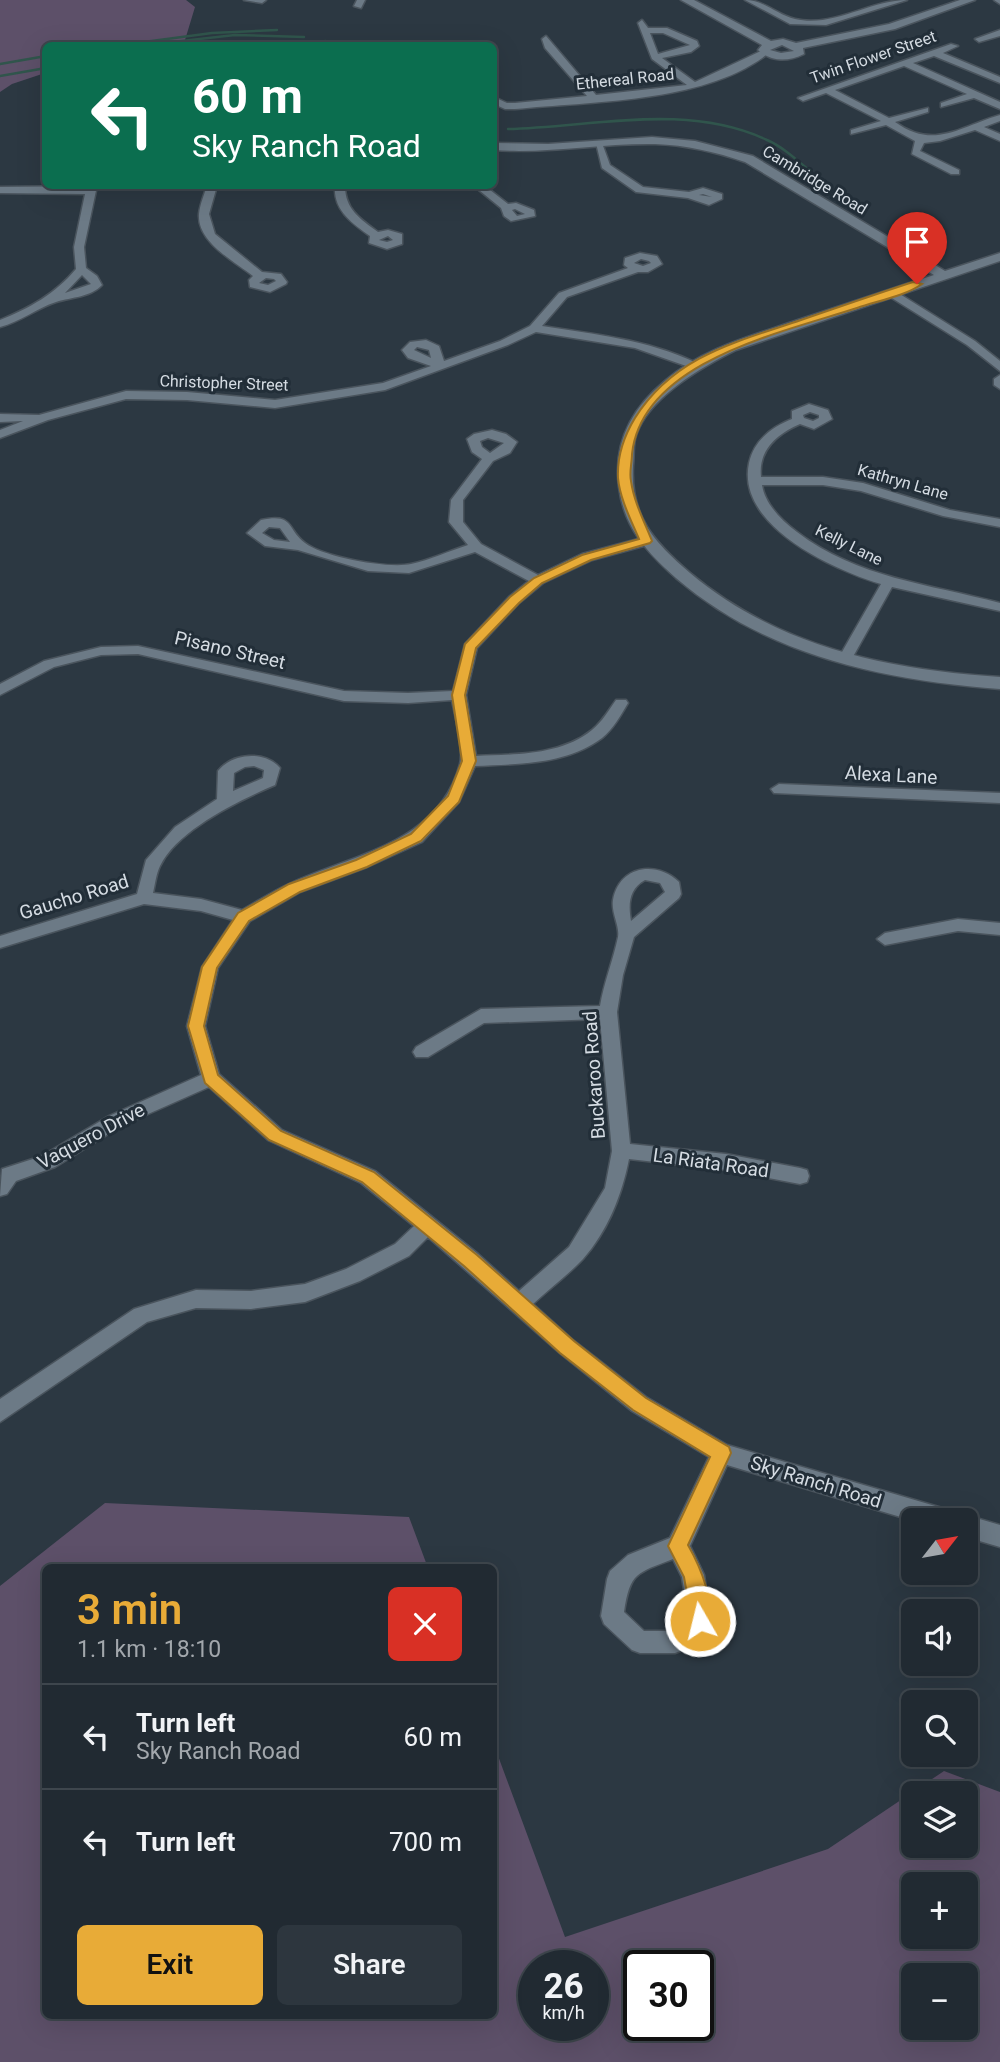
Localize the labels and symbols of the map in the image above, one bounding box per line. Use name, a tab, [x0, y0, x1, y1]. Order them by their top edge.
street label: Twin Flower Street	[808, 27, 938, 87]
street label: Ethereal Road	[575, 64, 675, 94]
street label: Cambridge Road	[759, 141, 871, 219]
pin	[887, 212, 947, 284]
street label: Christopher Street	[159, 371, 289, 395]
street label: Kathryn Lane	[856, 460, 950, 504]
street label: Kelly Lane	[812, 521, 886, 569]
street label: Pisano Street	[172, 626, 288, 674]
street label: Alexa Lane	[844, 761, 938, 789]
street label: Gaucho Road	[16, 869, 132, 925]
street label: Buckaroo Road	[578, 1010, 610, 1140]
street label: Vaquero Drive	[34, 1098, 148, 1174]
street label: La Riata Road	[652, 1143, 770, 1183]
street label: Sky Ranch Road	[748, 1451, 884, 1513]
north arrow	[901, 1508, 978, 1586]
position arrow	[663, 1584, 737, 1658]
speed limit sign: 30	[623, 1950, 714, 2041]

